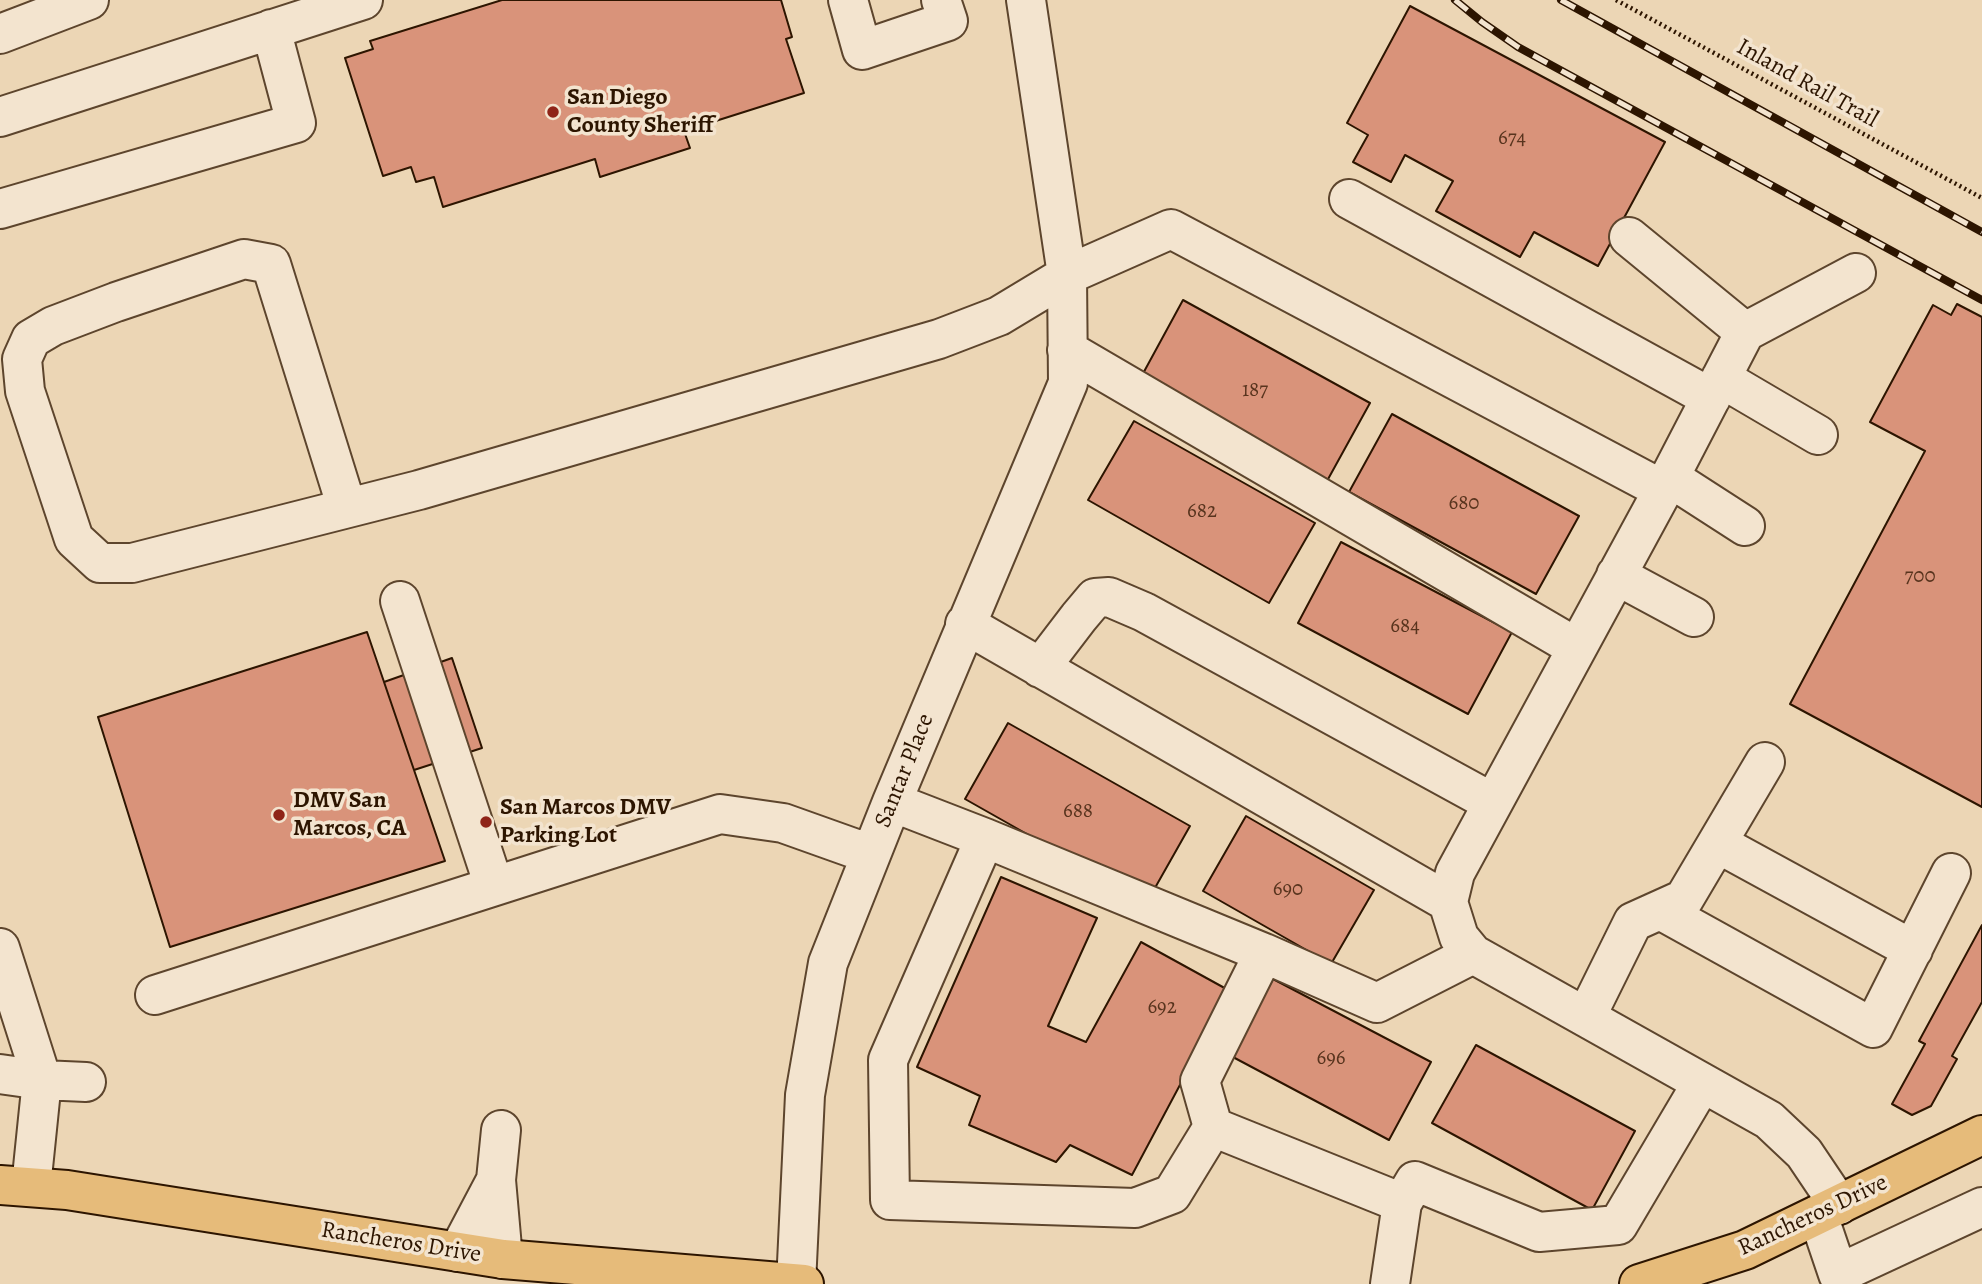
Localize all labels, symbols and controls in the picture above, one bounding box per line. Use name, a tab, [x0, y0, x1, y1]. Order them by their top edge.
street label: Inland Rail Trail	[1731, 33, 1883, 135]
place label: San Diego County Sheriff	[567, 84, 713, 140]
marker: San Diego County Sheriff	[545, 104, 561, 120]
house number: 674	[1498, 126, 1526, 152]
house number: 187	[1242, 378, 1268, 404]
house number: 680	[1448, 491, 1480, 517]
house number: 682	[1187, 499, 1217, 525]
house number: 700	[1904, 564, 1936, 590]
house number: 684	[1390, 614, 1420, 640]
street label: Santar Place	[869, 710, 941, 832]
place label: DMV San Marcos, CA	[293, 787, 406, 843]
place label: San Marcos DMV Parking Lot	[500, 794, 671, 850]
house number: 688	[1063, 799, 1093, 825]
marker: DMV San Marcos, CA	[271, 807, 287, 823]
marker: San Marcos DMV Parking Lot	[478, 814, 494, 830]
house number: 690	[1273, 877, 1303, 903]
house number: 692	[1147, 995, 1177, 1021]
house number: 696	[1317, 1046, 1345, 1072]
street label: Rancheros Drive	[1734, 1169, 1892, 1263]
street label: Rancheros Drive	[319, 1216, 483, 1270]

